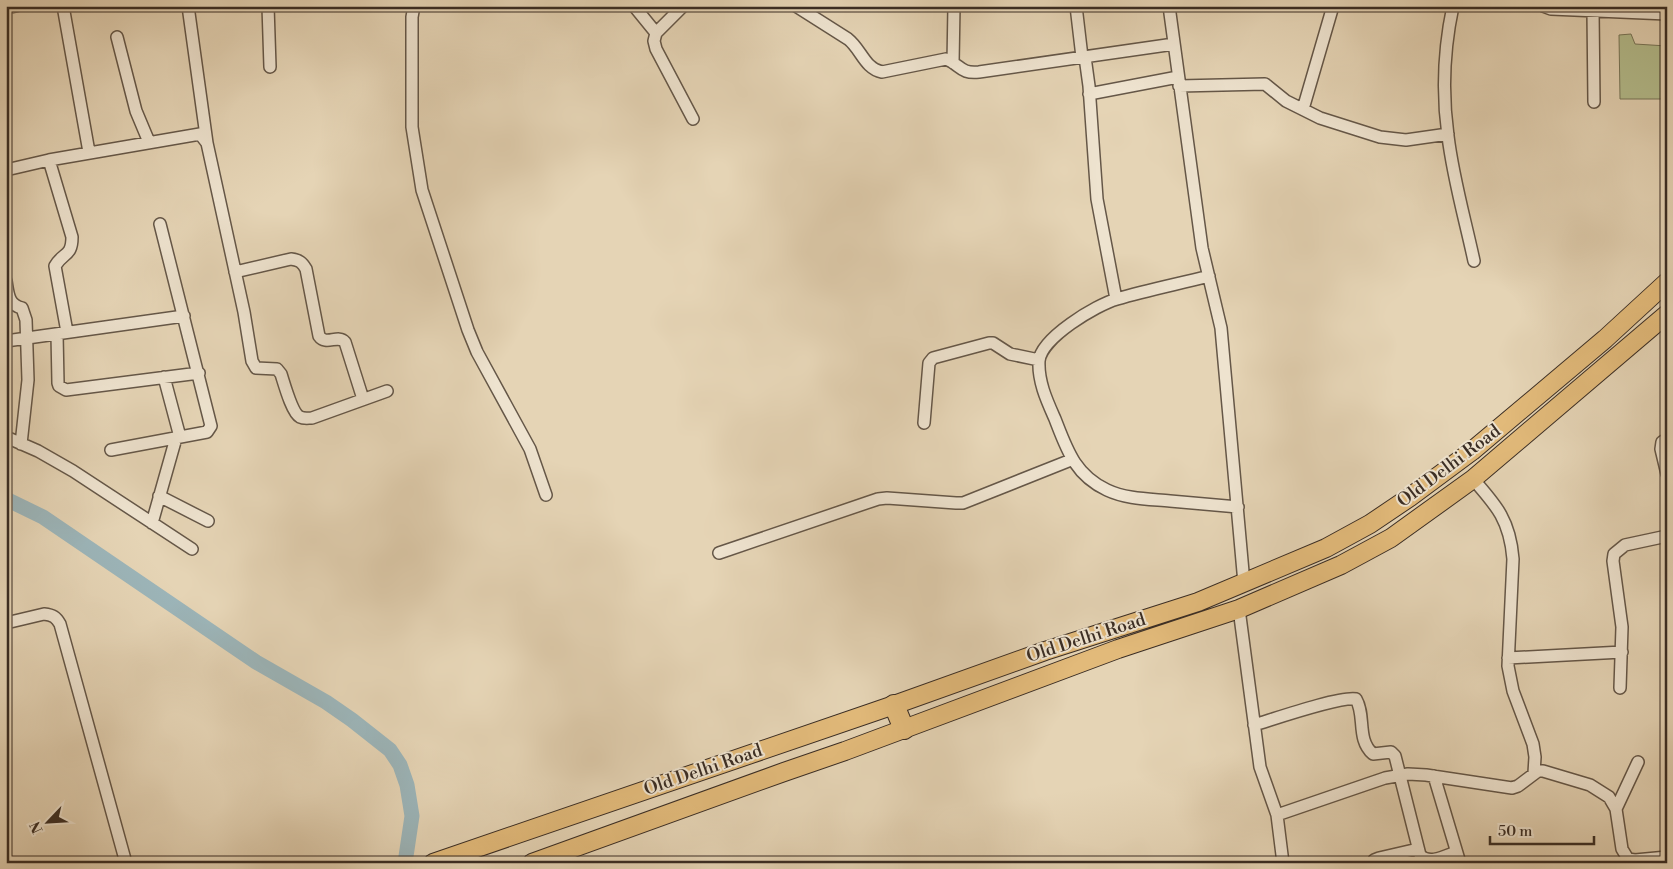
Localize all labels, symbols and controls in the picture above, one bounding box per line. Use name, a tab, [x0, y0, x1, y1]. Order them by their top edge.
street label: Old Delhi Road	[1393, 419, 1506, 512]
street label: Old Delhi Road	[1024, 608, 1149, 668]
street label: Old Delhi Road	[641, 739, 766, 801]
north arrow	[22, 796, 72, 846]
scale bar	[1490, 814, 1594, 846]
text: N	[27, 818, 48, 836]
text: 50 m	[1498, 822, 1532, 841]

